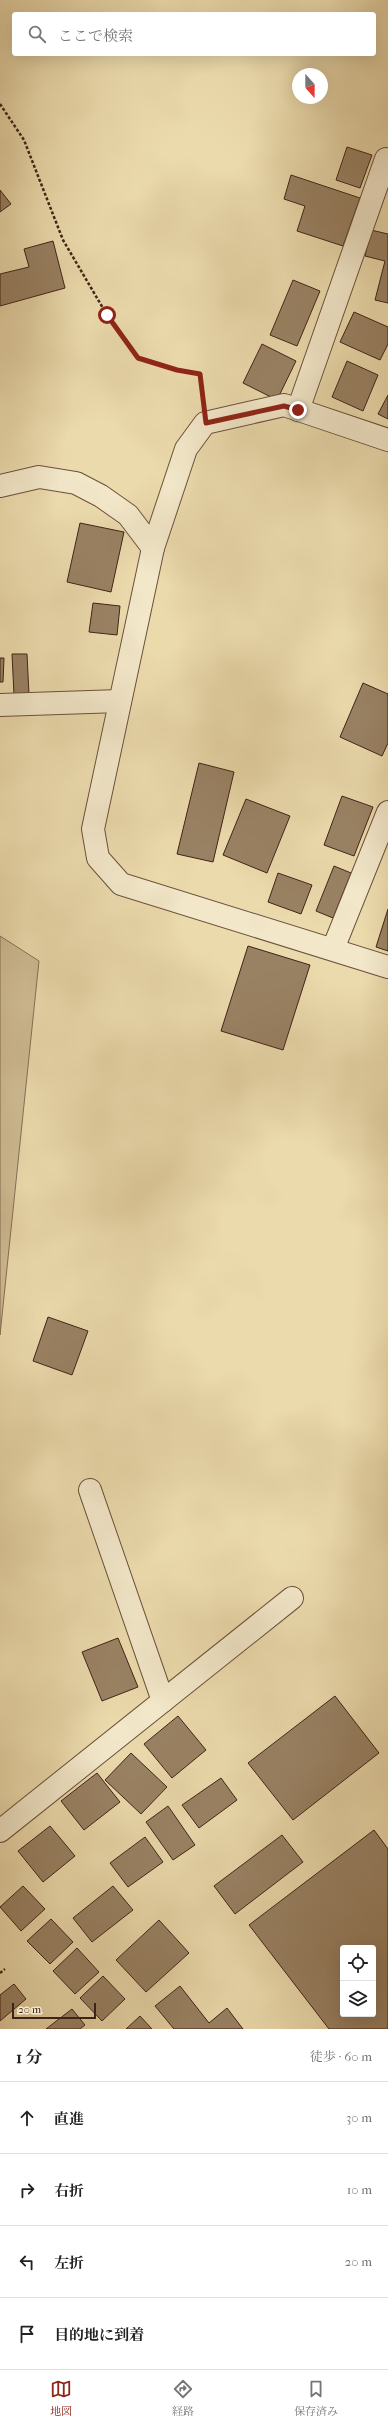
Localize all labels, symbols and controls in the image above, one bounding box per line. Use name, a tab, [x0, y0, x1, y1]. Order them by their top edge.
search box	[12, 12, 376, 56]
icon: search	[26, 23, 48, 45]
text: ここで検索	[58, 27, 133, 45]
north arrow	[292, 68, 328, 104]
route start	[98, 306, 116, 324]
route end	[289, 401, 307, 419]
map controls	[340, 1945, 376, 2017]
button: locate	[340, 1945, 376, 1981]
button: layers	[340, 1981, 376, 2017]
scale bar	[12, 2001, 96, 2020]
text: 20 m	[18, 2003, 41, 2016]
text: 1 分	[16, 2047, 43, 2067]
text: 徒歩 · 60 m	[310, 2049, 372, 2064]
icon: ahead	[16, 2107, 38, 2129]
text: 直進	[54, 2110, 84, 2128]
text: 30 m	[346, 2110, 372, 2125]
icon: right	[16, 2179, 38, 2201]
text: 右折	[54, 2182, 84, 2200]
text: 10 m	[347, 2182, 372, 2197]
icon: left	[16, 2251, 38, 2273]
text: 左折	[54, 2254, 84, 2272]
text: 20 m	[345, 2254, 372, 2269]
icon: arrive	[16, 2323, 38, 2345]
text: 目的地に到着	[54, 2326, 144, 2344]
tab: 地図	[50, 2378, 72, 2418]
tab: 経路	[172, 2378, 194, 2418]
tab: 保存済み	[294, 2378, 338, 2418]

